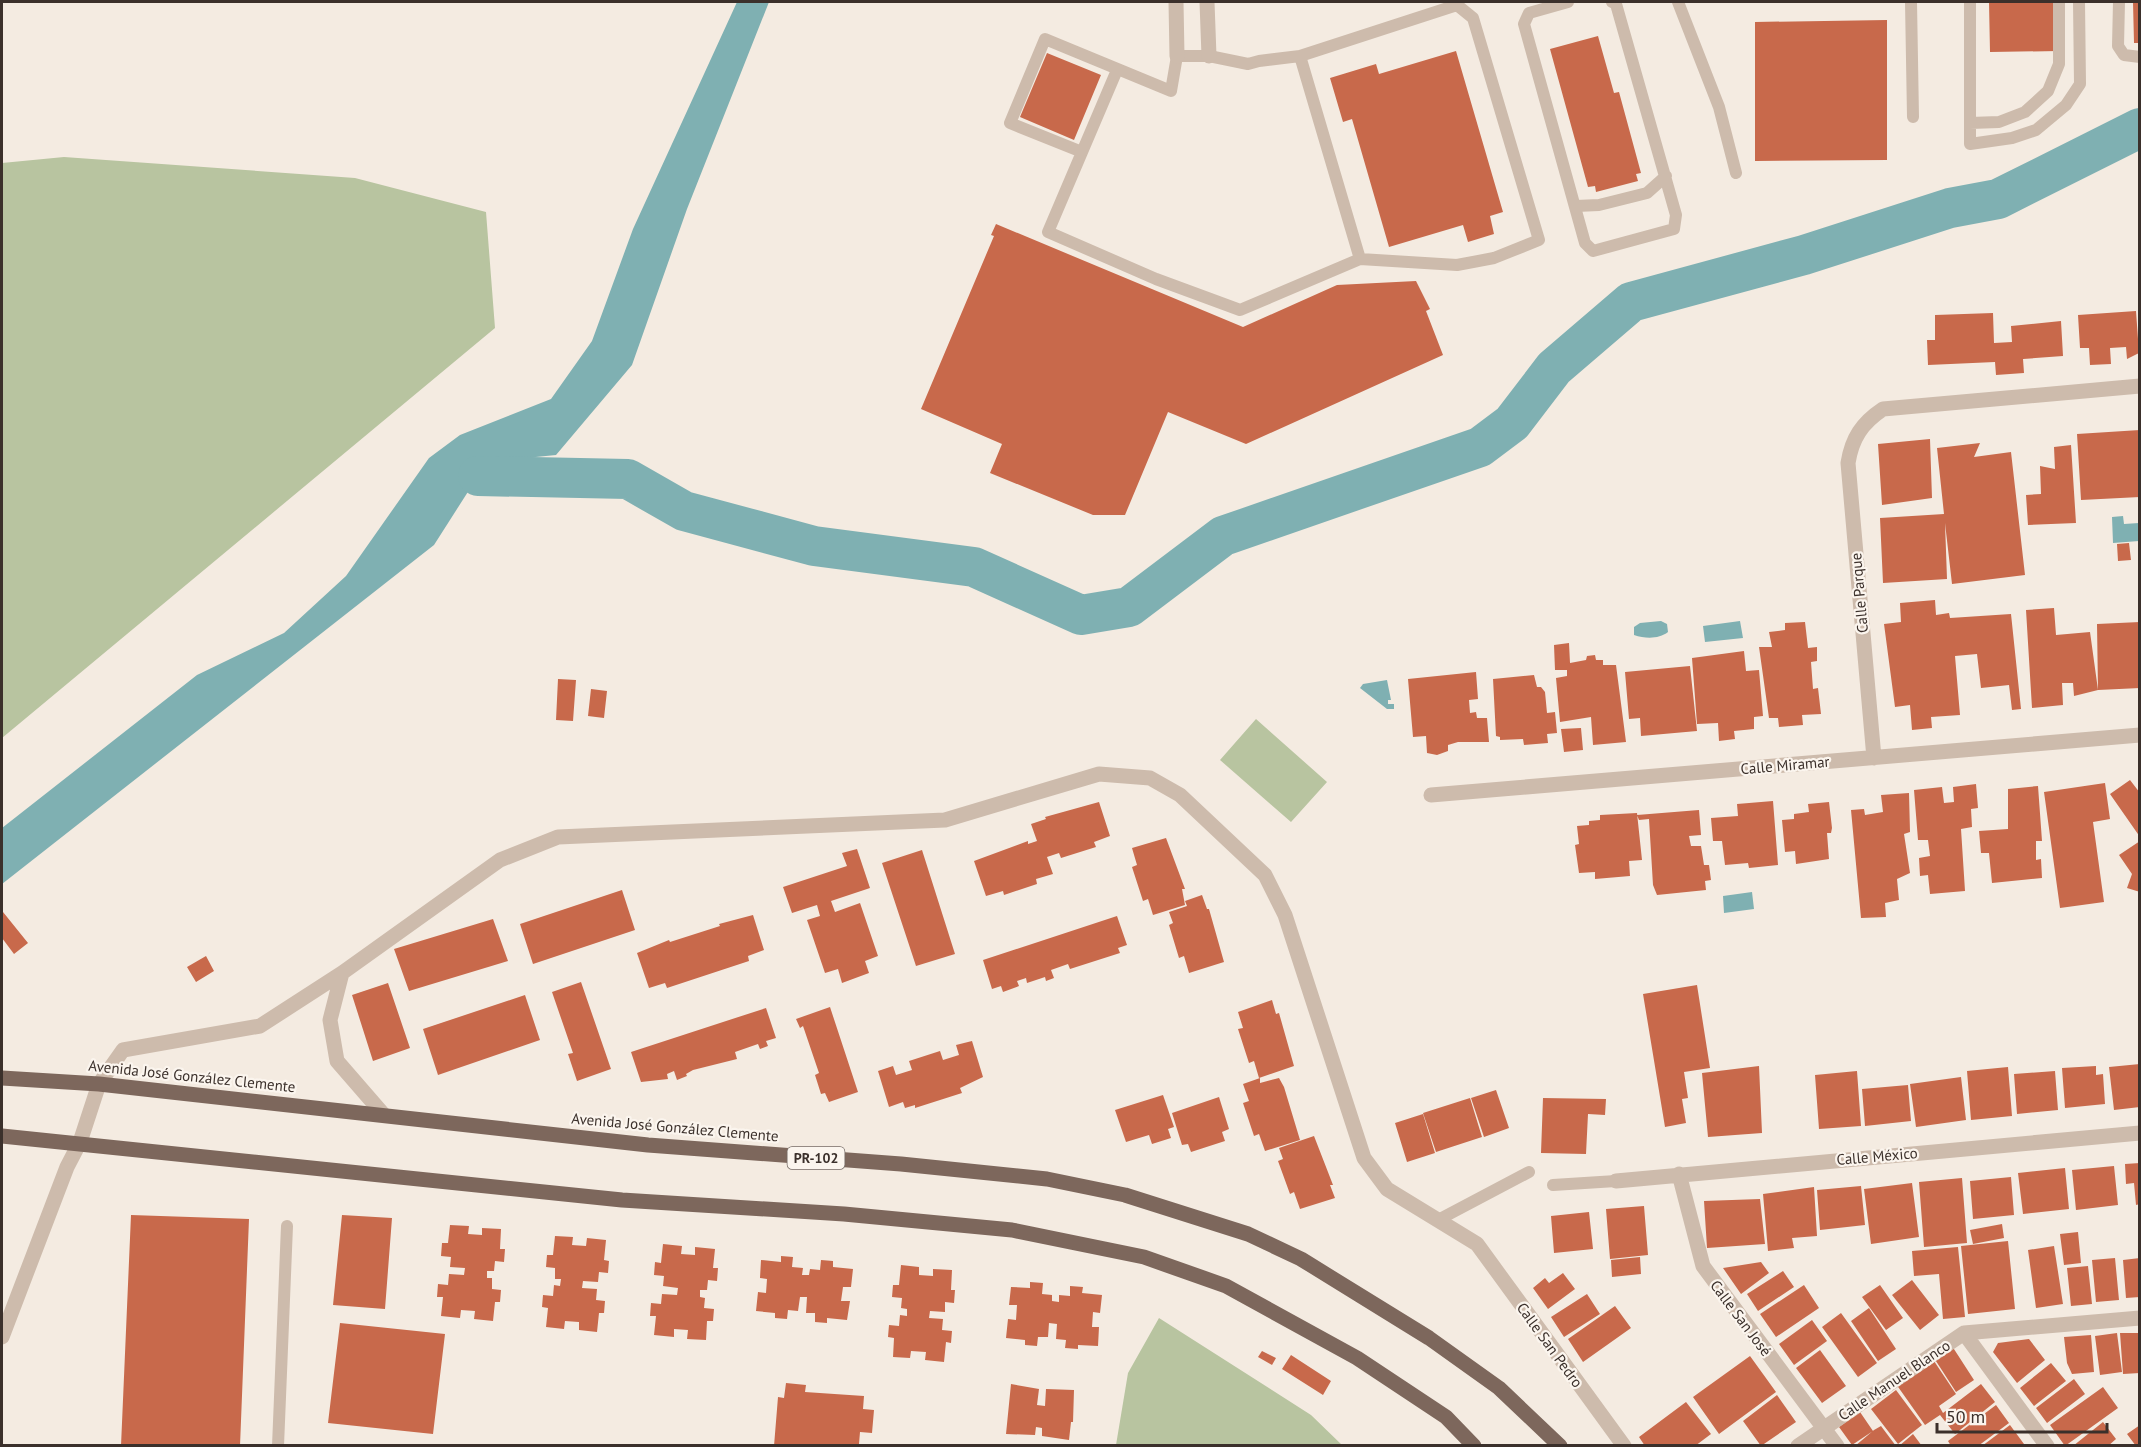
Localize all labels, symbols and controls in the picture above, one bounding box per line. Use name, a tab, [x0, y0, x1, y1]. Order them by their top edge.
street label: Calle Parque	[1846, 552, 1872, 634]
street label: Calle Miramar	[1740, 752, 1830, 778]
street label: Avenida José González Clemente	[88, 1056, 296, 1096]
street label: Avenida José González Clemente	[571, 1108, 779, 1146]
street label: Calle México	[1836, 1143, 1918, 1169]
road number: PR-102	[788, 1147, 844, 1169]
street label: Calle San José	[1706, 1276, 1776, 1360]
street label: Calle San Pedro	[1513, 1299, 1587, 1391]
street label: Calle Manuel Blanco	[1834, 1336, 1954, 1424]
scale bar	[1937, 1396, 2106, 1434]
text: 50 m	[1946, 1405, 1985, 1428]

